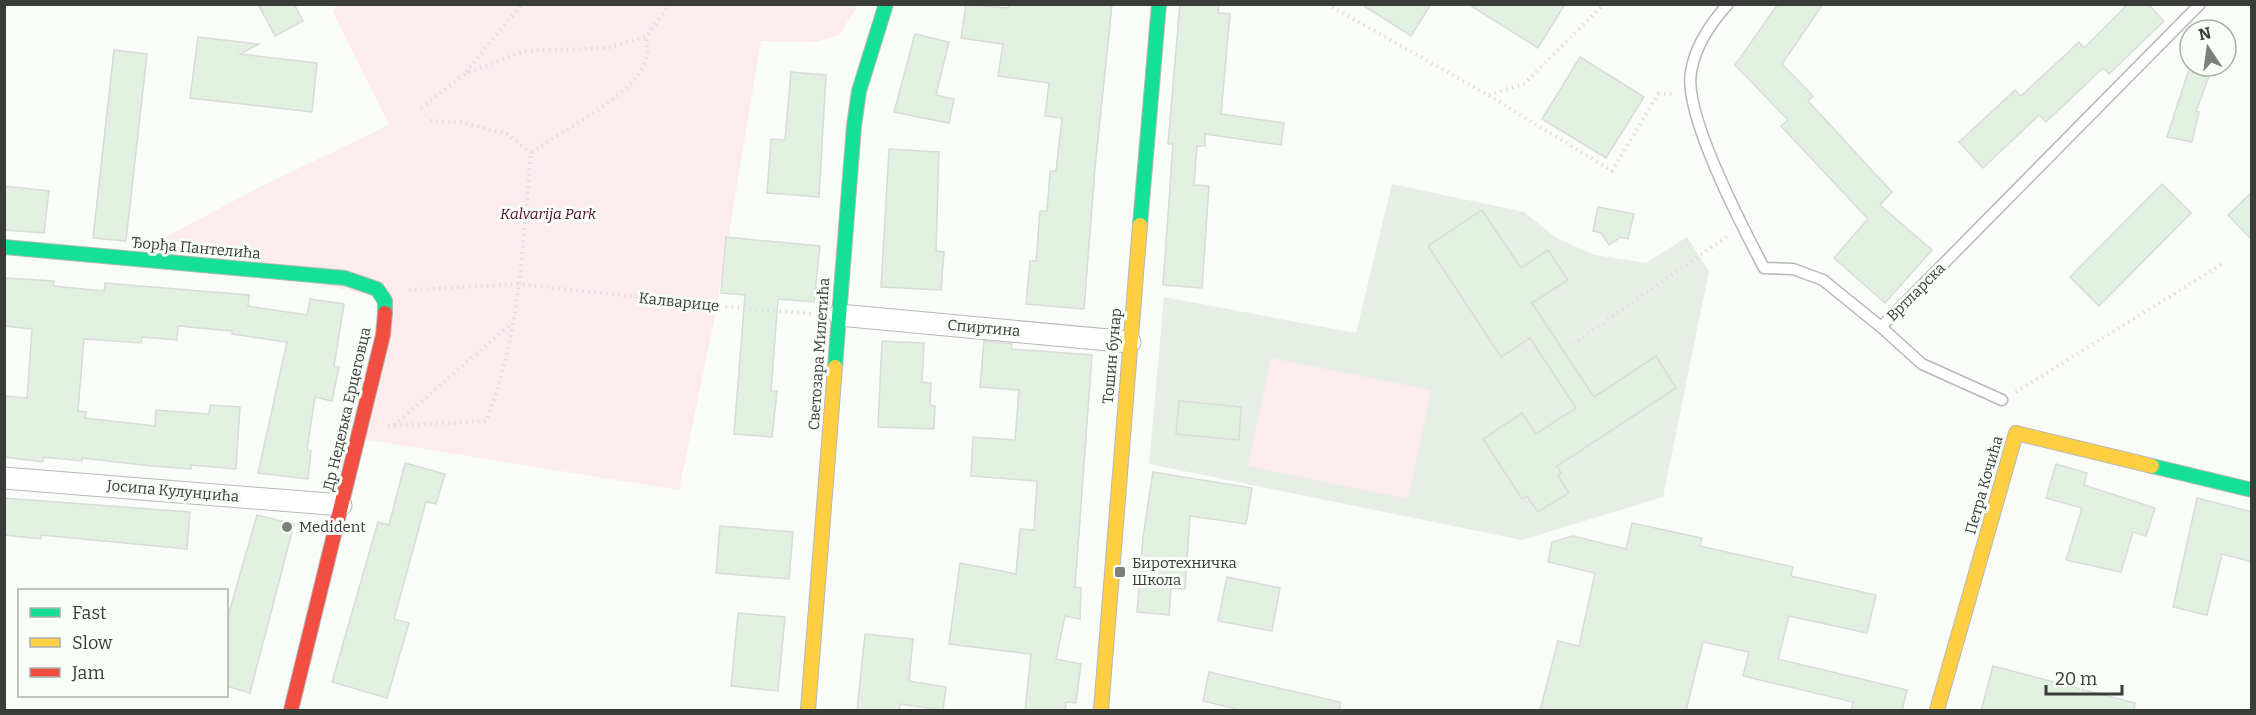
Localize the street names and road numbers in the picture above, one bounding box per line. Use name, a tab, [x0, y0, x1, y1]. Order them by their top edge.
street label: Ђорђа Пантелића	[131, 233, 261, 263]
street label: Вртларска	[1883, 259, 1949, 325]
street label: Светозара Милетића	[805, 277, 833, 431]
street label: Калварице	[638, 289, 720, 315]
street label: Тошин бунар	[1099, 307, 1125, 405]
street label: Спиртина	[947, 316, 1021, 340]
street label: Др Недељка Ерцеговца	[319, 325, 375, 493]
street label: Петра Кочића	[1961, 434, 2007, 536]
street label: Јосипа Кулунџића	[105, 476, 240, 506]

